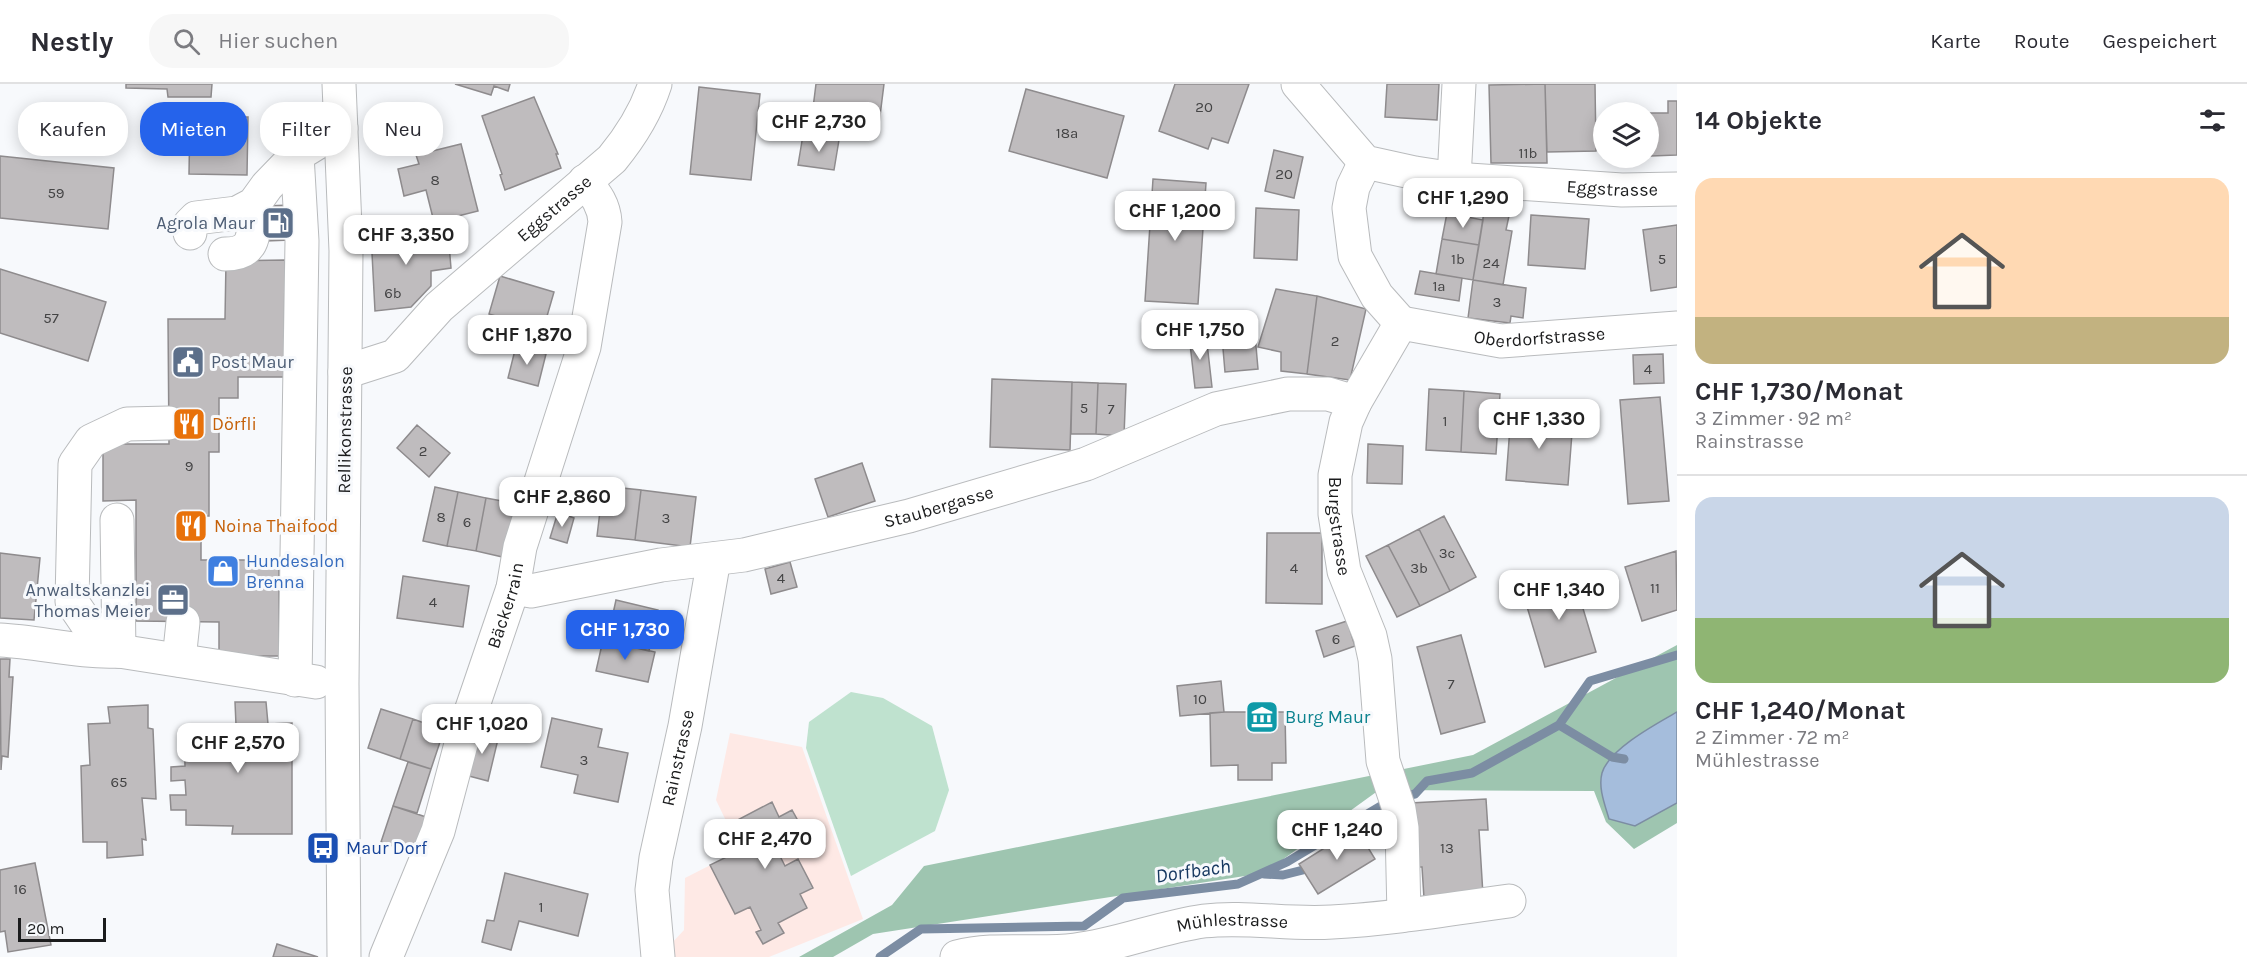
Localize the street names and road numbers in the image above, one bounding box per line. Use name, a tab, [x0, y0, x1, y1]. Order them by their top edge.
street label: Eggstrasse	[512, 170, 596, 246]
street label: Eggstrasse	[1566, 175, 1658, 201]
street label: Oberdorfstrasse	[1472, 322, 1606, 353]
street label: Rellikonstrasse	[333, 366, 357, 494]
street label: Burgstrasse	[1324, 477, 1356, 577]
street label: Staubergasse	[882, 481, 996, 533]
street label: Bäckerrain	[482, 561, 528, 651]
street label: Rainstrasse	[657, 708, 699, 808]
street label: Mühlestrasse	[1174, 908, 1289, 937]

